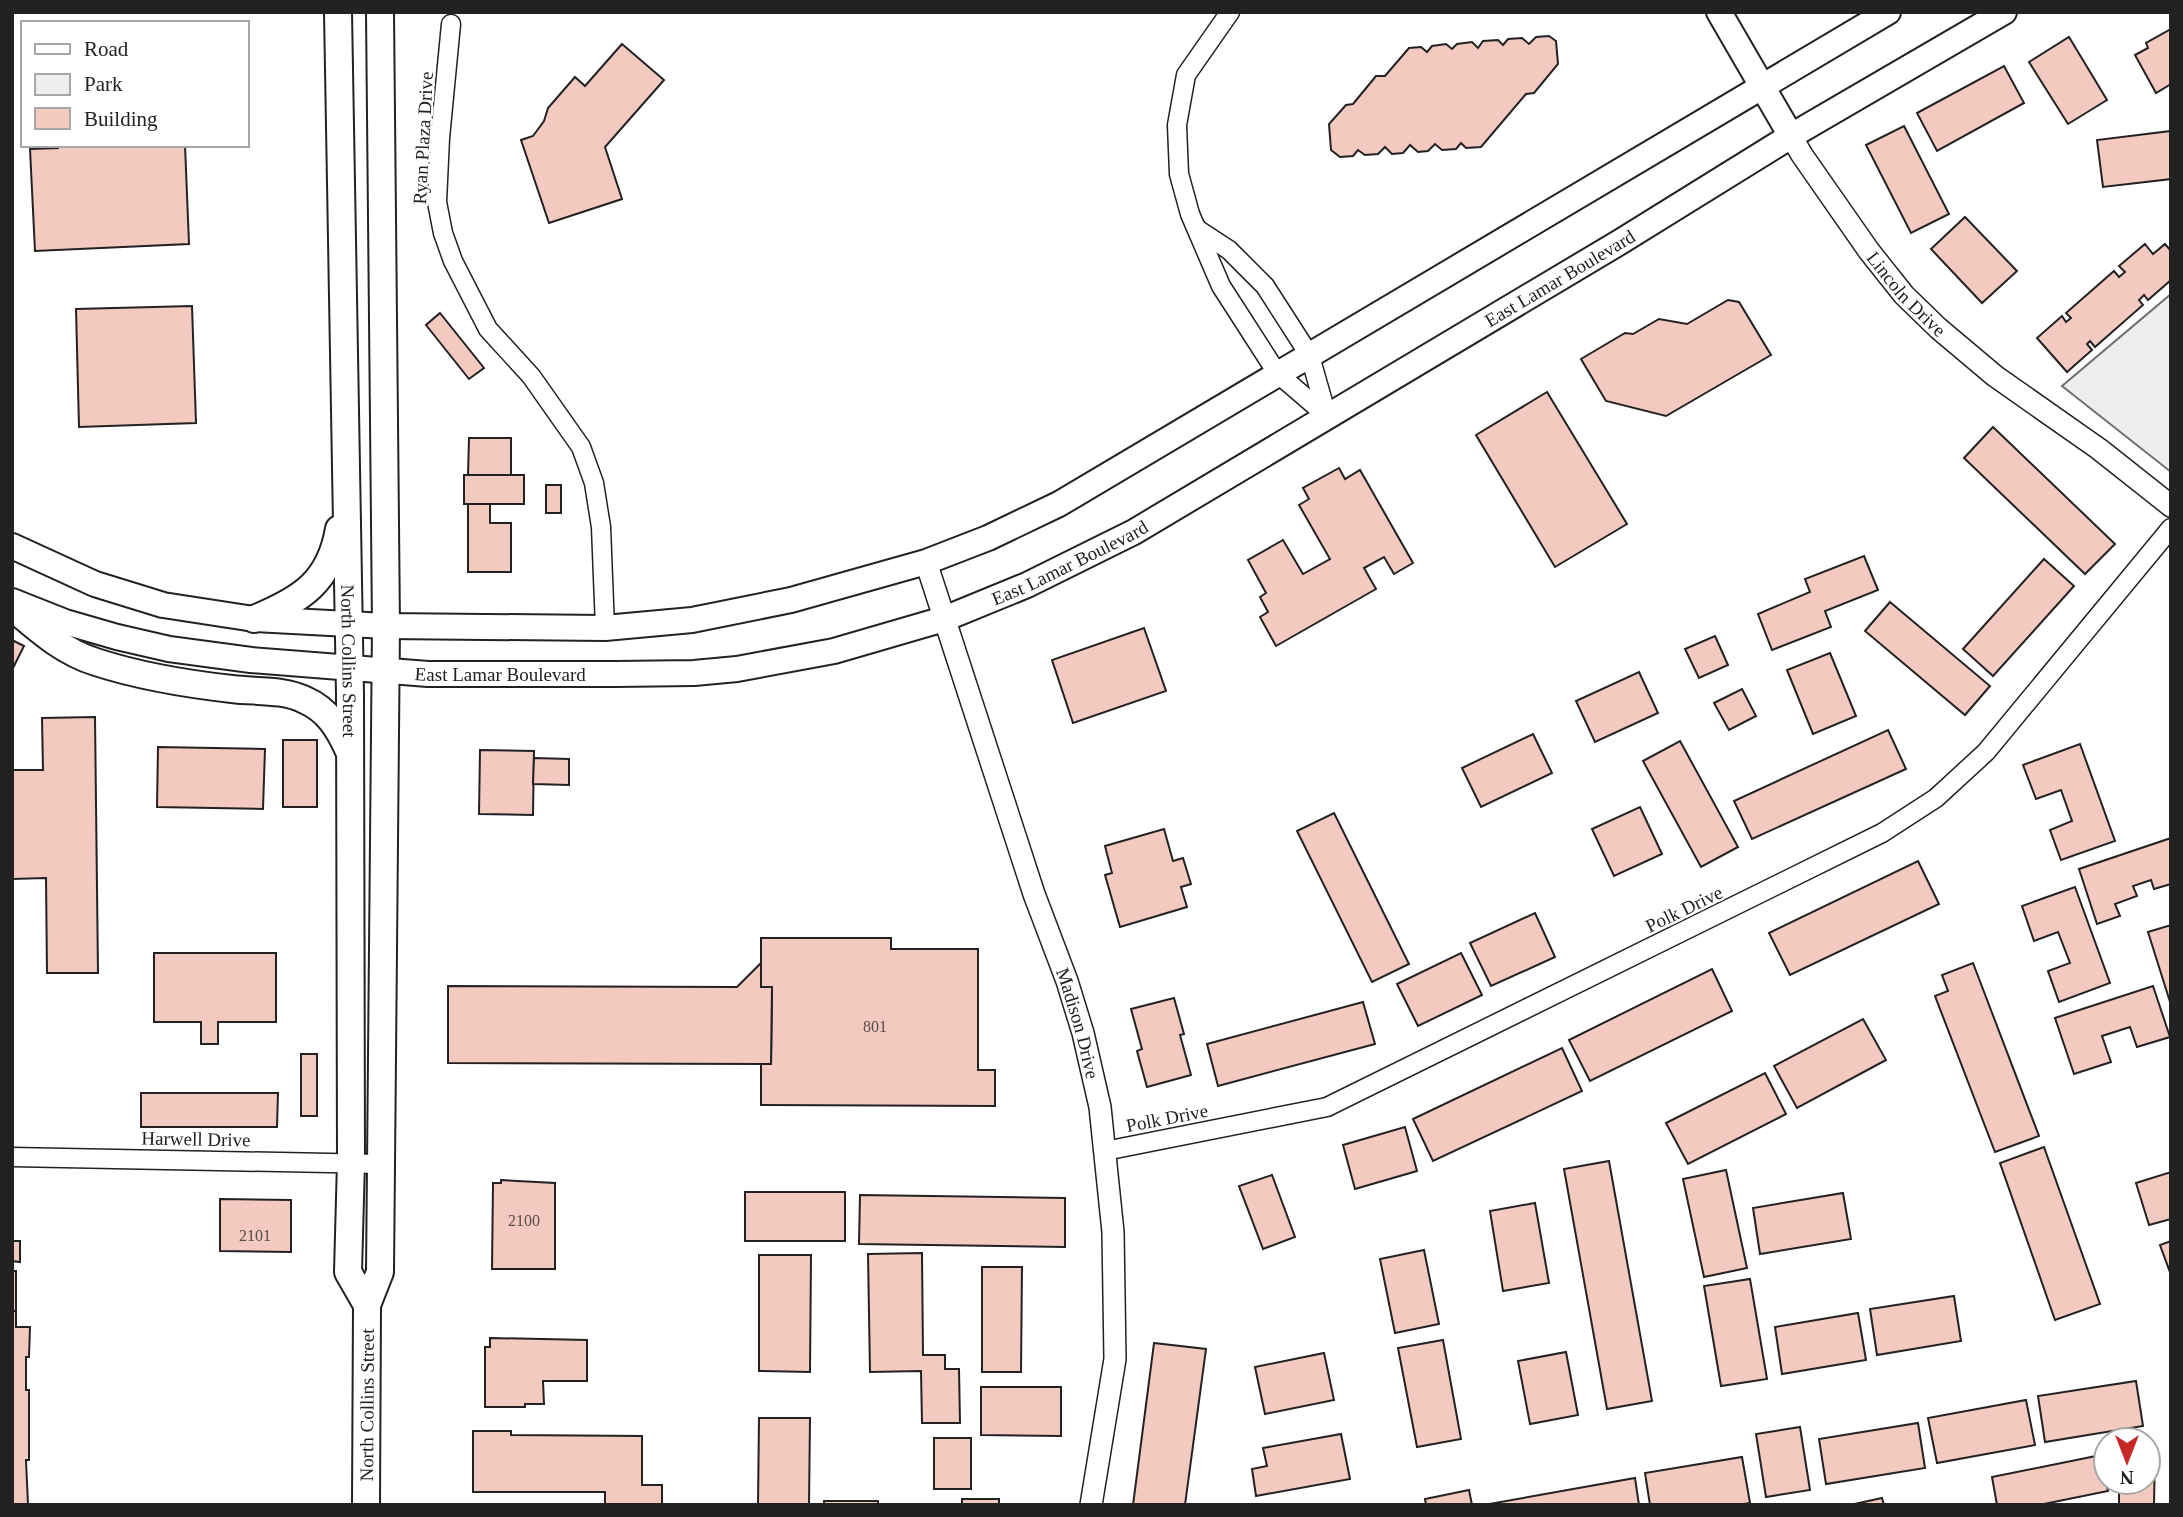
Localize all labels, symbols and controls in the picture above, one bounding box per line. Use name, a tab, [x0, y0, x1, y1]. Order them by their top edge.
legend	[21, 21, 248, 147]
text: Road	[84, 37, 129, 61]
street label: Ryan Plaza Drive	[409, 71, 437, 205]
text: Park	[84, 72, 123, 96]
text: Building	[84, 107, 158, 131]
street label: East Lamar Boulevard	[1481, 225, 1639, 331]
street label: Lincoln Drive	[1863, 247, 1950, 341]
street label: East Lamar Boulevard	[988, 515, 1152, 609]
street label: North Collins Street	[338, 584, 361, 738]
street label: East Lamar Boulevard	[414, 662, 586, 685]
street label: Polk Drive	[1642, 881, 1726, 937]
street label: Madison Drive	[1052, 965, 1104, 1081]
house number: 801	[863, 1018, 887, 1035]
street label: Polk Drive	[1124, 1100, 1210, 1136]
street label: Harwell Drive	[141, 1128, 251, 1150]
house number: 2100	[508, 1212, 540, 1229]
house number: 2101	[239, 1227, 271, 1244]
street label: North Collins Street	[356, 1328, 377, 1482]
north arrow	[2092, 1426, 2162, 1496]
text: N	[2120, 1467, 2134, 1488]

